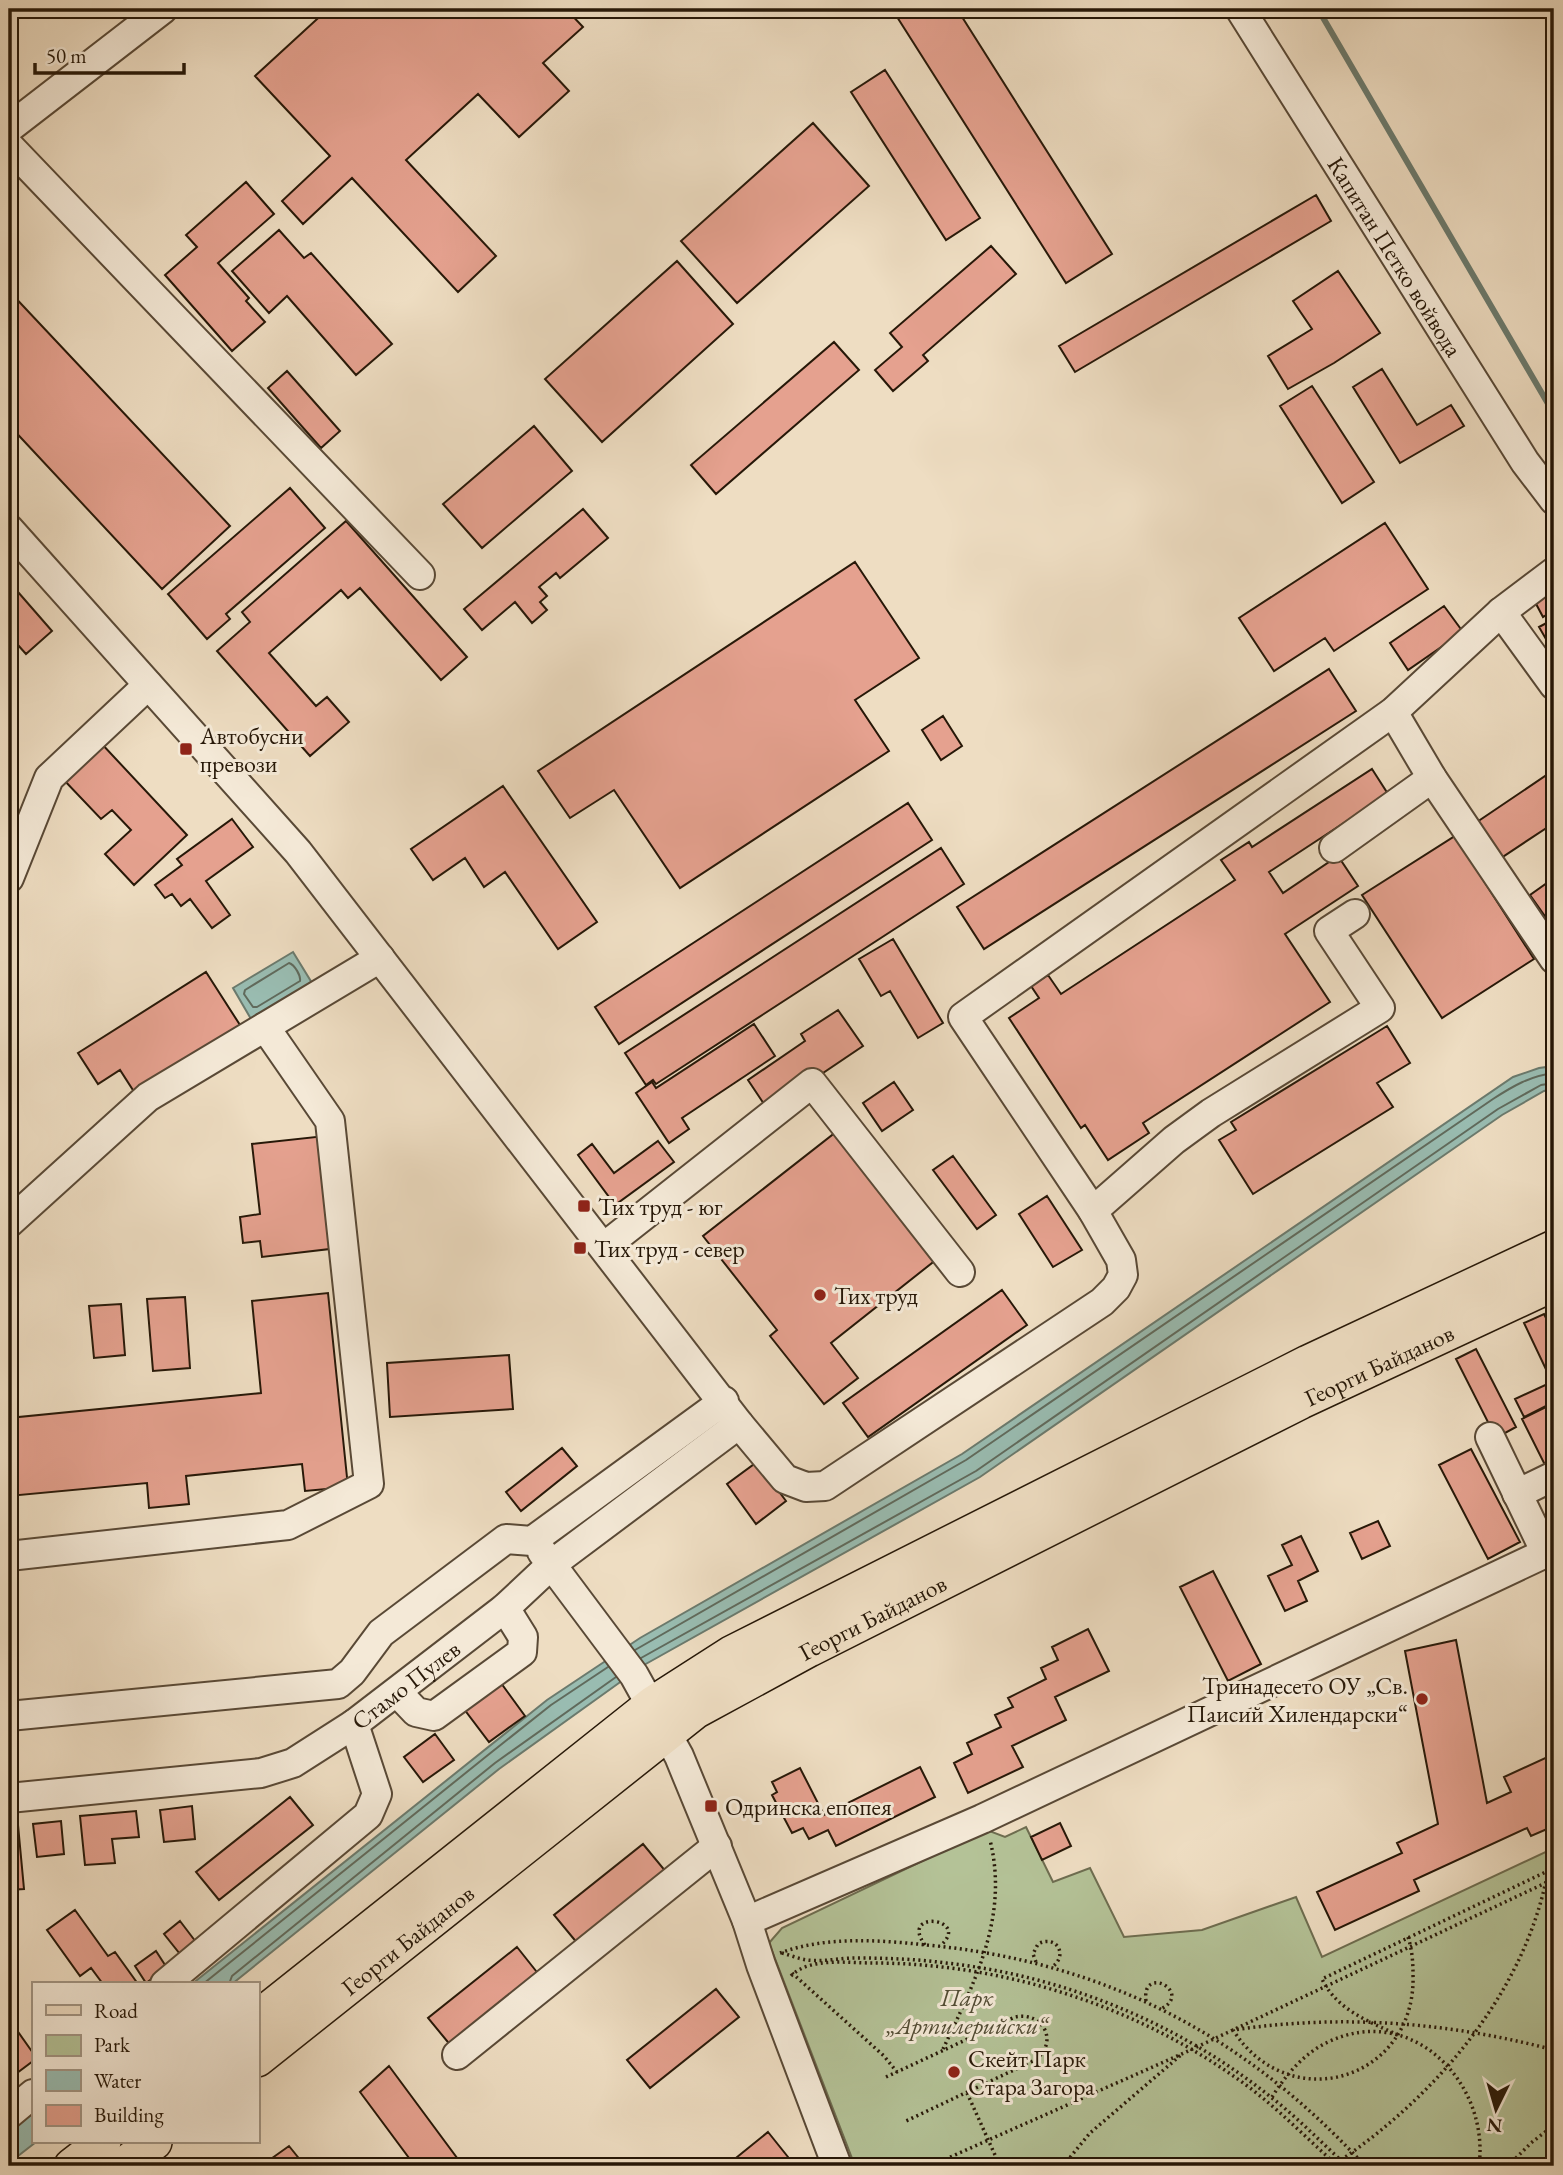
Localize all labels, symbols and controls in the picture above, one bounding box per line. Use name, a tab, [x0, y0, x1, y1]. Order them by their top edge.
scale bar	[35, 32, 184, 76]
text: 50 m	[46, 42, 87, 69]
street label: Капитан Петко войвода	[1321, 150, 1470, 362]
place label: Автобусни превози	[199, 720, 304, 779]
marker: Автобусни превози	[178, 741, 194, 757]
place label: Тих труд - юг	[598, 1191, 723, 1222]
marker: Тих труд - юг	[576, 1198, 592, 1214]
place label: Тих труд - север	[594, 1233, 745, 1264]
marker: Тих труд - север	[572, 1240, 588, 1256]
place label: Тих труд	[834, 1280, 918, 1311]
marker: Тих труд	[812, 1287, 828, 1303]
street label: Георги Байданов	[1299, 1317, 1458, 1413]
street label: Георги Байданов	[793, 1567, 951, 1667]
street label: Стамо Пулев	[345, 1633, 466, 1736]
place label: Тринадесето ОУ „Св. Паисий Хилендарски“	[1187, 1670, 1408, 1729]
marker: Тринадесето ОУ „Св. Паисий Хилендарски“	[1414, 1691, 1430, 1707]
place label: Одринска епопея	[725, 1791, 892, 1822]
marker: Одринска епопея	[703, 1798, 719, 1814]
street label: Георги Байданов	[335, 1877, 480, 2002]
legend	[32, 1982, 259, 2144]
park label: Парк „Артилерийски“	[885, 1982, 1050, 2041]
text: Road	[94, 1997, 138, 2024]
text: Park	[94, 2031, 131, 2058]
place label: Скейт Парк Стара Загора	[968, 2043, 1095, 2102]
marker: Скейт Парк Стара Загора	[946, 2064, 962, 2080]
text: Water	[94, 2067, 141, 2094]
north arrow	[1462, 2074, 1532, 2144]
text: Building	[94, 2101, 164, 2128]
text: N	[1485, 2112, 1503, 2139]

